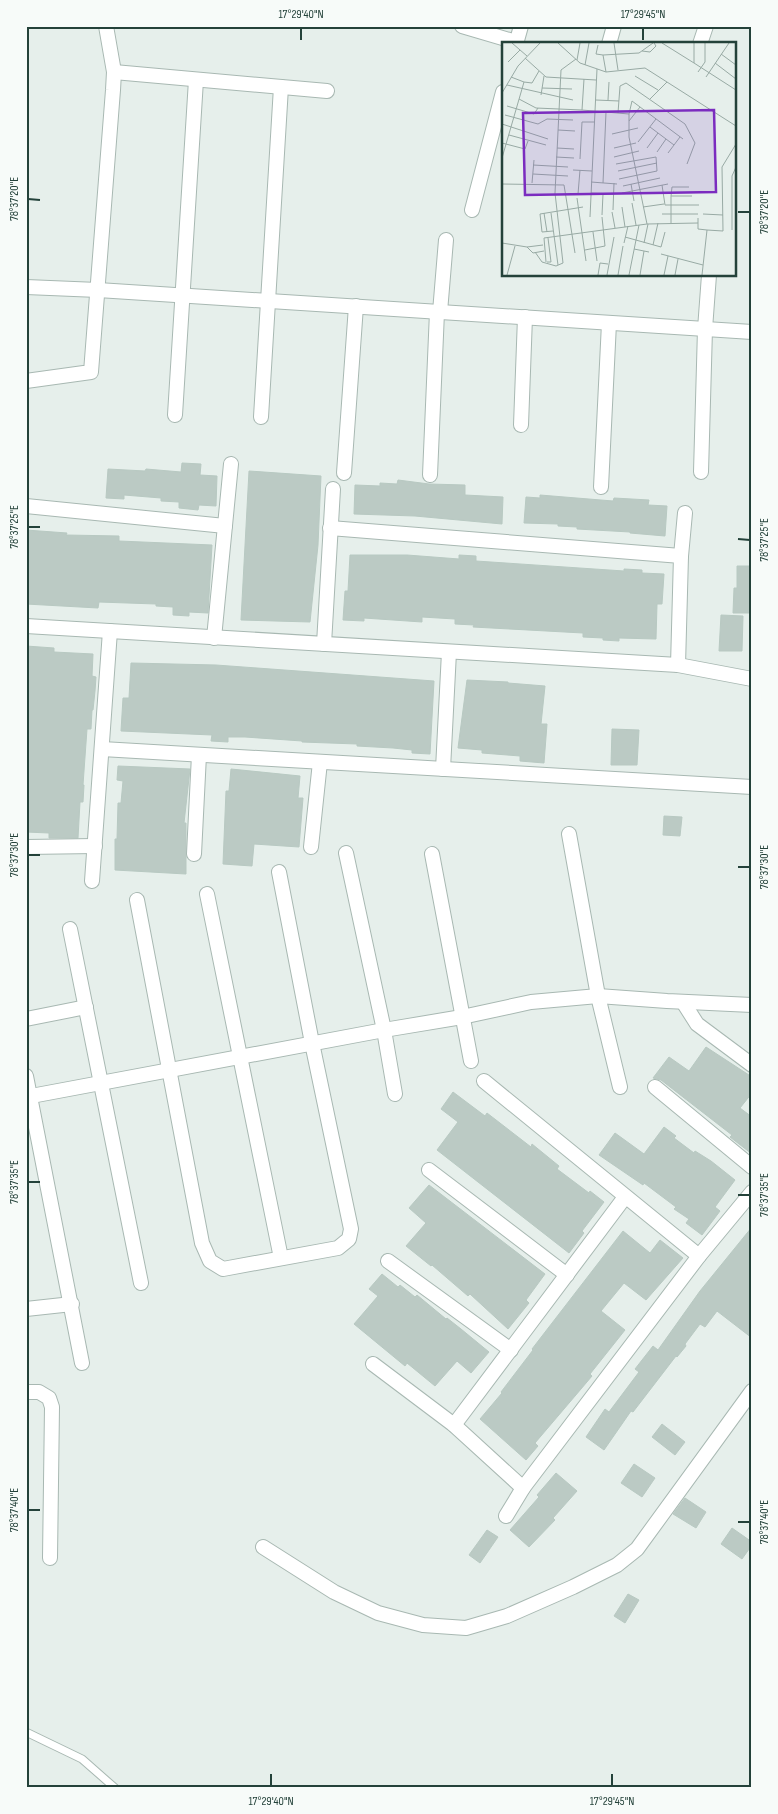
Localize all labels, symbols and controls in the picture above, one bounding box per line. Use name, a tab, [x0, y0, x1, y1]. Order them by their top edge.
text: 17°29'40"N	[278, 7, 324, 22]
text: 17°29'45"N	[621, 7, 665, 22]
inset map	[502, 42, 736, 276]
text: 78°37'20"E	[7, 177, 22, 221]
text: 78°37'20"E	[757, 190, 772, 234]
text: 78°37'25"E	[7, 505, 22, 549]
text: 78°37'25"E	[757, 518, 772, 562]
text: 78°37'30"E	[7, 833, 22, 877]
text: 78°37'30"E	[757, 845, 772, 889]
text: 78°37'35"E	[7, 1160, 22, 1204]
text: 78°37'35"E	[757, 1173, 772, 1217]
text: 78°37'40"E	[7, 1488, 22, 1532]
text: 78°37'40"E	[757, 1500, 772, 1544]
text: 17°29'40"N	[248, 1794, 294, 1809]
text: 17°29'45"N	[590, 1794, 634, 1809]

